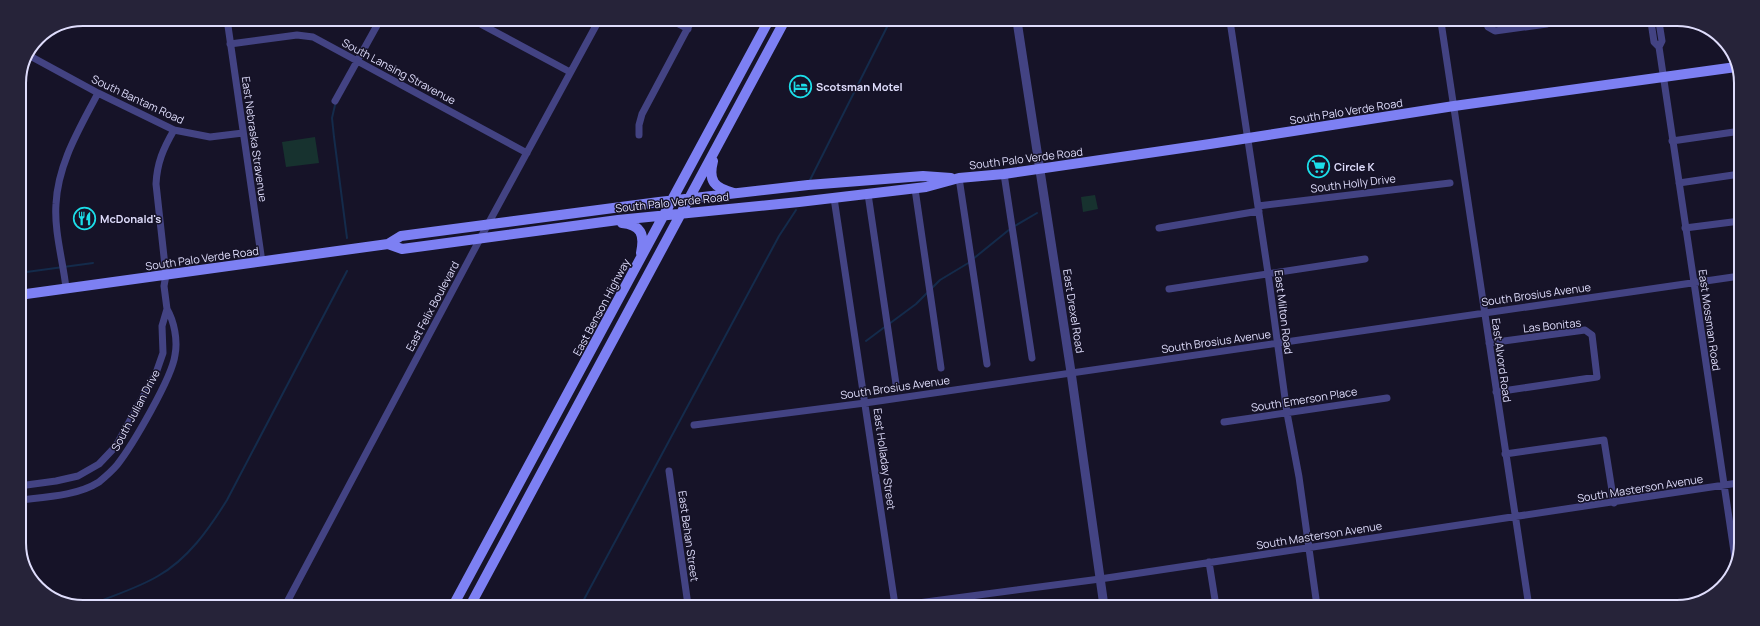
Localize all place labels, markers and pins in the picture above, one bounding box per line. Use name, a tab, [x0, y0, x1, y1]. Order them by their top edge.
hotel icon: Scotsman Motel	[787, 73, 813, 99]
place label: Scotsman Motel	[816, 79, 903, 94]
supermarket icon: Circle K	[1306, 153, 1332, 179]
place label: Circle K	[1334, 159, 1376, 174]
restaurant icon: McDonald's	[71, 205, 97, 231]
place label: McDonald's	[100, 211, 161, 226]

